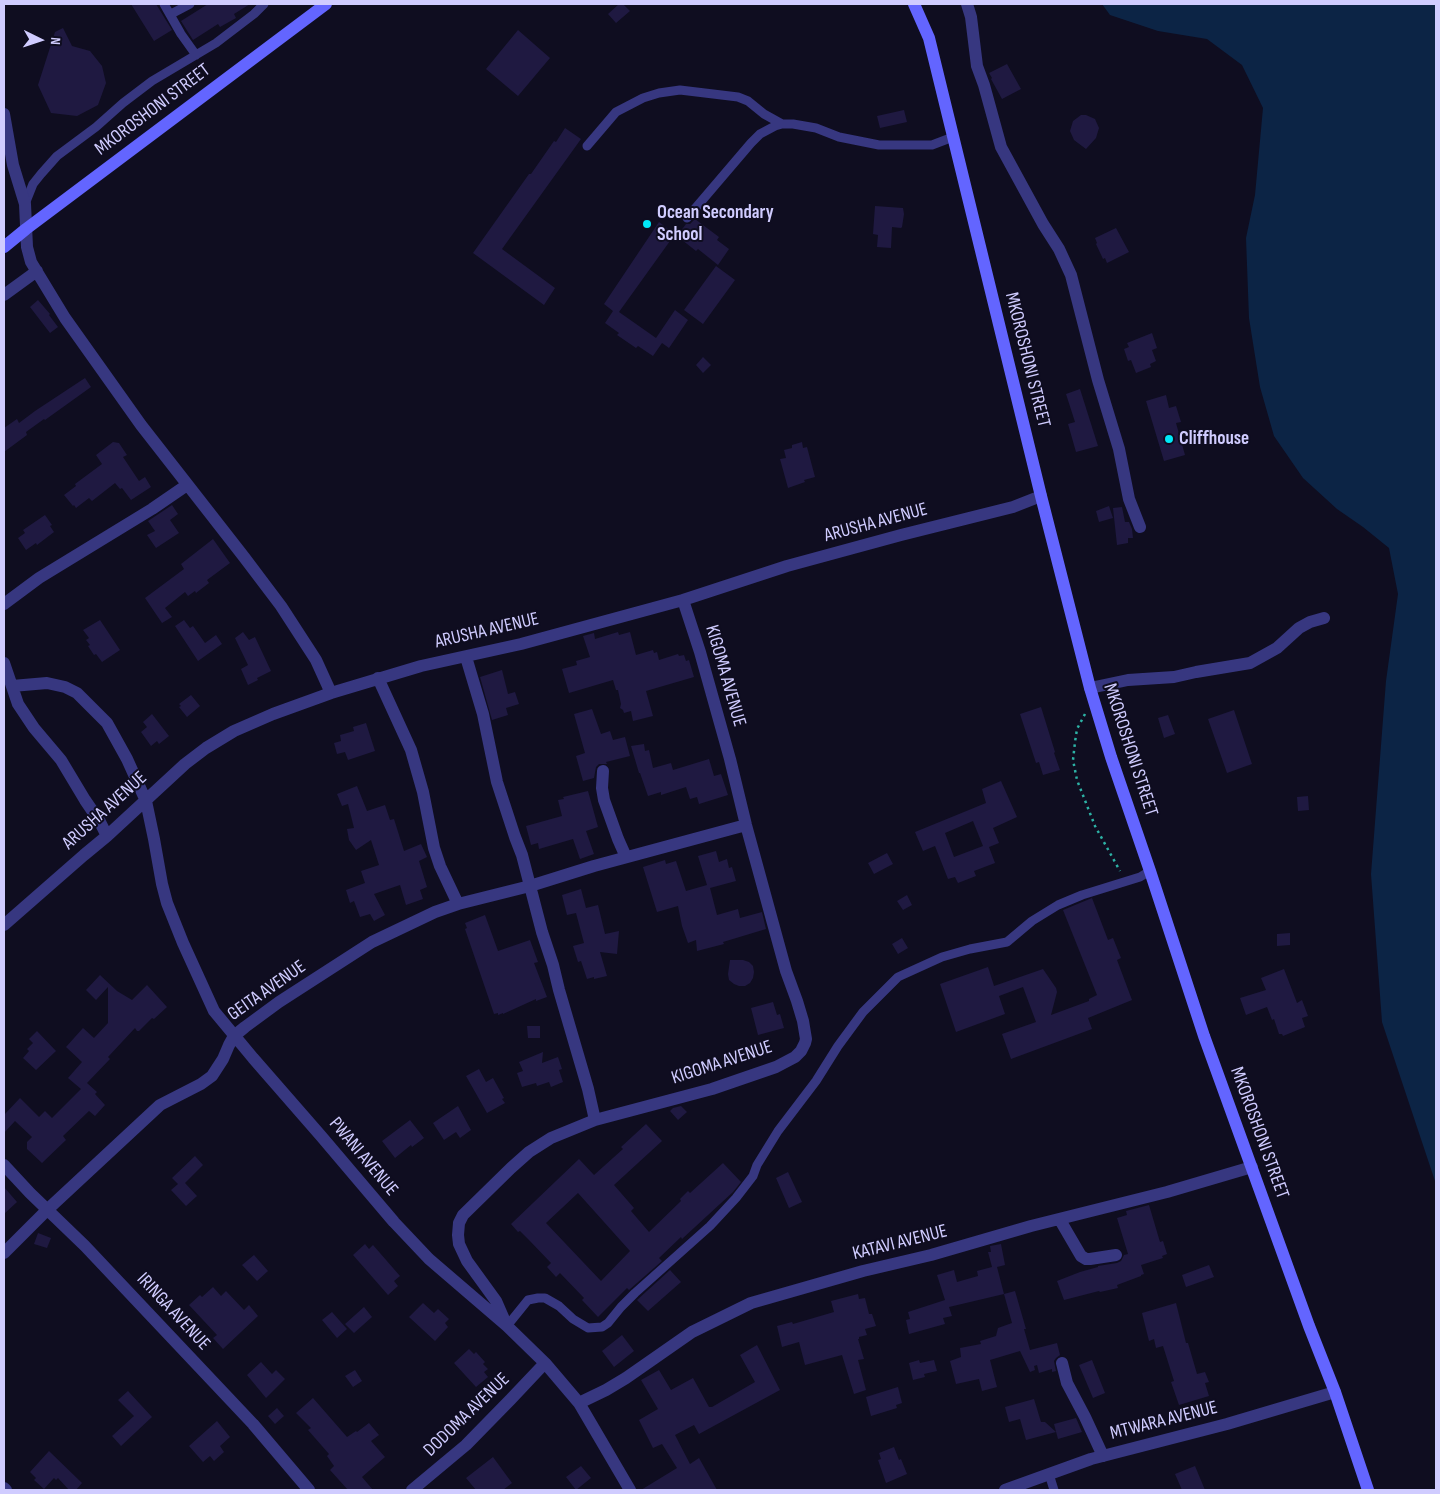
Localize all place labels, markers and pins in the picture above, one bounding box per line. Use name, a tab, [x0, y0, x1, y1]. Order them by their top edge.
place label: Ocean Secondary School	[657, 202, 774, 246]
marker: Ocean Secondary School	[641, 218, 653, 230]
place label: Cliffhouse	[1179, 428, 1249, 450]
marker: Cliffhouse	[1163, 433, 1175, 445]

